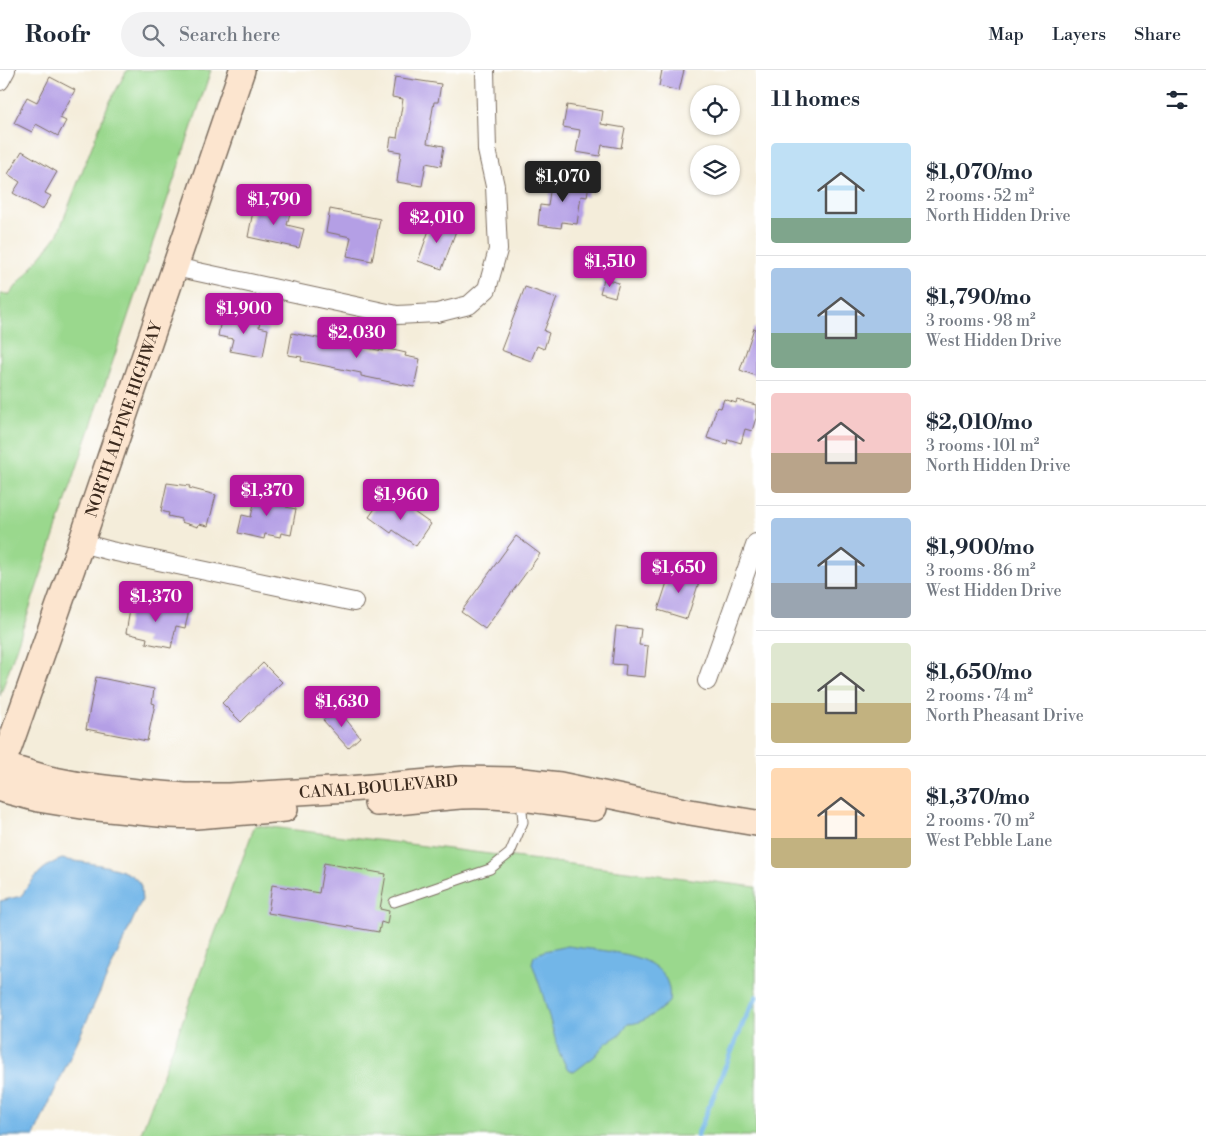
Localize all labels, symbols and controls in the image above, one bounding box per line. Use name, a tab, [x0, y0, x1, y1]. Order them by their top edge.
search box	[121, 12, 471, 57]
text: Roofr	[25, 20, 91, 50]
icon: search	[139, 21, 167, 49]
text: Search here	[179, 23, 280, 47]
text: Map	[989, 23, 1024, 46]
text: Layers	[1052, 23, 1106, 46]
text: Share	[1134, 23, 1181, 46]
map controls	[690, 85, 740, 195]
button: locate	[690, 85, 740, 135]
icon: filters	[1163, 86, 1191, 114]
text: 11 homes	[771, 87, 860, 113]
button: layers	[690, 145, 740, 195]
pin: $1,070	[522, 160, 604, 203]
text: $1,070/mo	[926, 160, 1033, 186]
icon: home	[811, 163, 871, 223]
text: $1,070	[536, 167, 590, 187]
pin: $1,790	[233, 184, 315, 226]
text: 2 rooms · 52 m²	[926, 186, 1034, 206]
text: $1,790	[247, 190, 301, 210]
pin: $2,010	[396, 202, 478, 244]
text: North Hidden Drive	[926, 206, 1071, 226]
text: $2,010	[410, 208, 464, 228]
pin: $1,510	[569, 246, 651, 288]
text: $1,510	[584, 252, 636, 272]
text: $1,790/mo	[926, 285, 1031, 311]
icon: home	[811, 288, 871, 348]
pin: $1,900	[203, 292, 285, 335]
text: $1,900	[216, 299, 272, 319]
text: 3 rooms · 98 m²	[926, 311, 1036, 331]
pin: $2,030	[316, 316, 398, 359]
street label: NORTH ALPINE HIGHWAY	[82, 318, 167, 520]
text: $2,030	[328, 323, 386, 343]
text: West Hidden Drive	[926, 331, 1062, 351]
text: $2,010/mo	[926, 410, 1033, 436]
icon: home	[811, 413, 871, 473]
text: 3 rooms · 101 m²	[926, 436, 1039, 456]
text: North Hidden Drive	[926, 456, 1071, 476]
pin: $1,370	[226, 474, 308, 517]
pin: $1,960	[360, 478, 442, 521]
text: $1,370	[241, 481, 293, 501]
text: $1,960	[374, 485, 428, 505]
text: $1,900/mo	[926, 535, 1035, 561]
icon: home	[811, 538, 871, 598]
pin: $1,650	[638, 552, 720, 594]
text: $1,650	[652, 558, 706, 578]
text: 3 rooms · 86 m²	[926, 561, 1036, 581]
pin: $1,370	[115, 580, 197, 623]
text: West Hidden Drive	[926, 581, 1062, 601]
text: $1,370	[130, 587, 182, 607]
text: $1,650/mo	[926, 660, 1032, 686]
icon: home	[811, 663, 871, 723]
pin: $1,630	[301, 686, 383, 728]
text: 2 rooms · 74 m²	[926, 686, 1033, 706]
text: $1,630	[315, 692, 369, 712]
text: North Pheasant Drive	[926, 706, 1084, 726]
street label: CANAL BOULEVARD	[298, 770, 459, 803]
text: $1,370/mo	[926, 785, 1030, 811]
icon: home	[811, 788, 871, 848]
text: 2 rooms · 70 m²	[926, 811, 1035, 831]
text: West Pebble Lane	[926, 831, 1052, 851]

